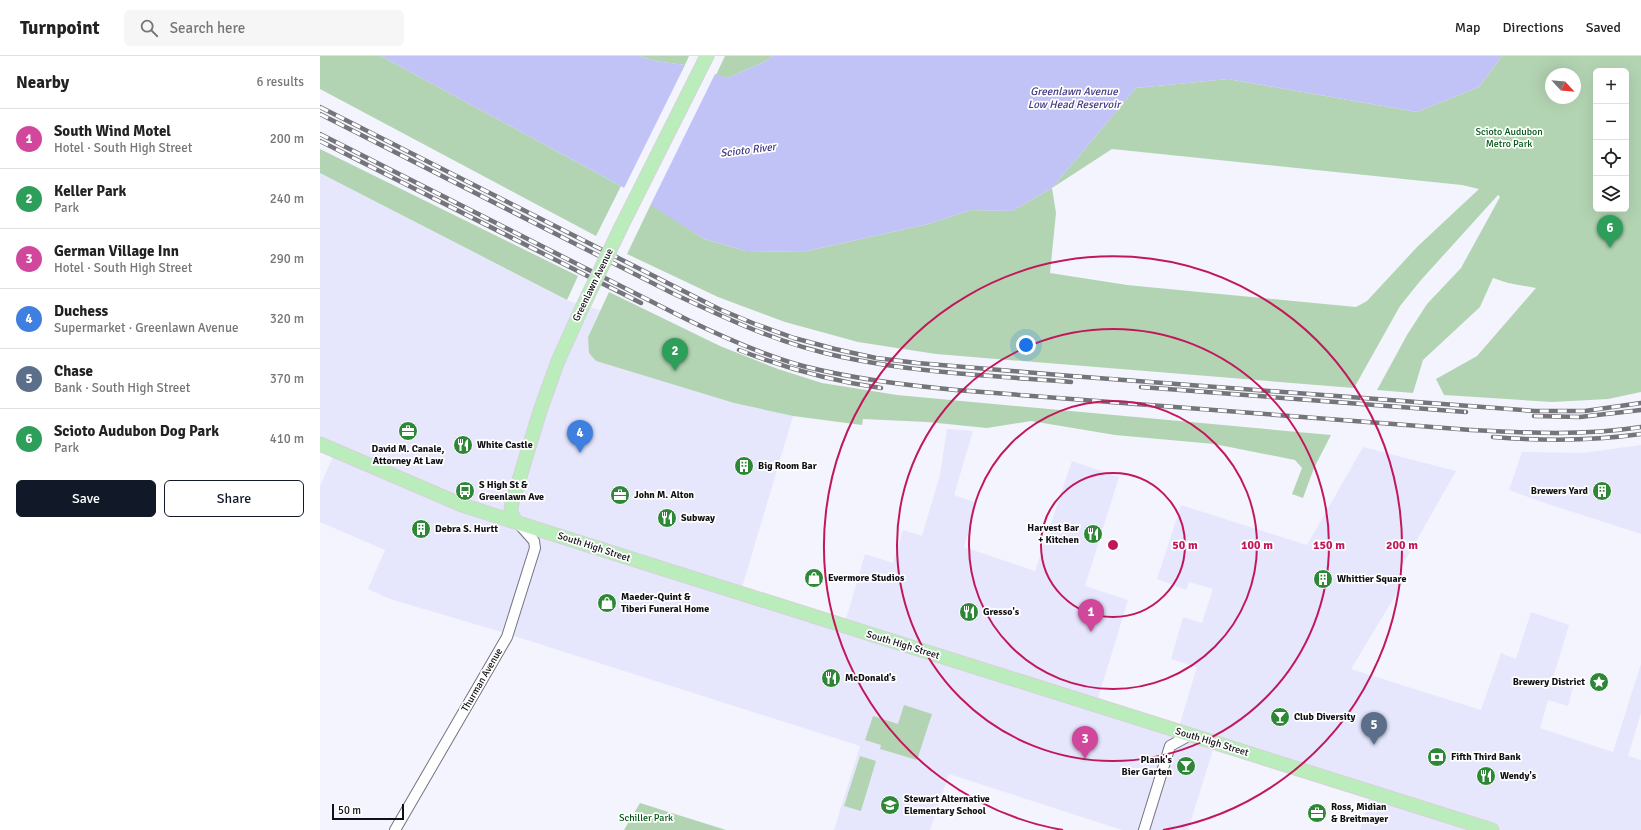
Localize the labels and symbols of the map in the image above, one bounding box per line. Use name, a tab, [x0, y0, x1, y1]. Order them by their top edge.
north arrow	[1545, 68, 1581, 104]
water label: Greenlawn Avenue Low Head Reservoir	[1028, 85, 1122, 111]
park label: Scioto Audubon Metro Park	[1475, 126, 1543, 150]
water label: Scioto River	[720, 140, 778, 160]
pin: 6	[1597, 215, 1623, 248]
street label: Greenlawn Avenue	[570, 247, 616, 323]
your location	[1016, 335, 1036, 355]
pin: 2	[662, 338, 688, 371]
office icon: David M. Canale, Attorney At Law	[397, 420, 419, 442]
pin: 4	[567, 420, 593, 453]
restaurant icon: White Castle	[452, 434, 474, 456]
place label: White Castle	[477, 439, 533, 451]
place label: David M. Canale, Attorney At Law	[372, 443, 444, 467]
building icon: Big Room Bar	[733, 455, 755, 477]
place label: Big Room Bar	[758, 460, 817, 472]
place label: S High St & Greenlawn Ave	[479, 479, 544, 503]
bus stop icon: S High St & Greenlawn Ave	[454, 480, 476, 502]
building icon: Brewers Yard	[1591, 480, 1613, 502]
office icon: John M. Alton	[609, 484, 631, 506]
place label: Brewers Yard	[1531, 485, 1589, 497]
place label: John M. Alton	[634, 489, 695, 501]
restaurant icon: Subway	[656, 507, 678, 529]
place label: Subway	[681, 512, 715, 524]
building icon: Debra S. Hurtt	[410, 518, 432, 540]
place label: Harvest Bar + Kitchen	[1027, 522, 1080, 546]
place label: Debra S. Hurtt	[435, 523, 498, 535]
restaurant icon: Harvest Bar + Kitchen	[1082, 523, 1104, 545]
street label: South High Street	[556, 530, 632, 565]
centre of rings	[1106, 538, 1120, 552]
text: 50 m	[1172, 538, 1198, 553]
text: 100 m	[1241, 538, 1273, 553]
text: 150 m	[1313, 538, 1345, 553]
text: 200 m	[1386, 538, 1418, 553]
shop icon: Evermore Studios	[803, 567, 825, 589]
building icon: Whittier Square	[1312, 568, 1334, 590]
place label: Evermore Studios	[828, 572, 905, 584]
place label: Whittier Square	[1337, 573, 1406, 585]
place label: Maeder-Quint & Tiberi Funeral Home	[621, 591, 709, 615]
shop icon: Maeder-Quint & Tiberi Funeral Home	[596, 592, 618, 614]
pin: 1	[1078, 599, 1104, 632]
restaurant icon: Gresso's	[958, 601, 980, 623]
place label: Gresso's	[983, 606, 1020, 618]
street label: South High Street	[865, 628, 941, 662]
street label: Thurman Avenue	[459, 646, 505, 714]
restaurant icon: McDonald's	[820, 667, 842, 689]
place icon: Brewery District	[1588, 671, 1610, 693]
place label: McDonald's	[845, 672, 896, 684]
place label: Brewery District	[1513, 676, 1585, 688]
bar icon: Club Diversity	[1269, 706, 1291, 728]
place label: Club Diversity	[1294, 711, 1356, 723]
pin: 5	[1361, 712, 1387, 745]
street label: South High Street	[1174, 725, 1250, 759]
pin: 3	[1072, 726, 1098, 759]
bank icon: Fifth Third Bank	[1426, 746, 1448, 768]
place label: Fifth Third Bank	[1451, 751, 1521, 763]
place label: Plank's Bier Garten	[1122, 754, 1173, 778]
bar icon: Plank's Bier Garten	[1175, 755, 1197, 777]
restaurant icon: Wendy's	[1475, 765, 1497, 787]
place label: Wendy's	[1500, 770, 1537, 782]
place label: Stewart Alternative Elementary School	[904, 793, 990, 817]
school or university icon: Stewart Alternative Elementary School	[879, 794, 901, 816]
place label: Ross, Midian & Breitmayer	[1331, 801, 1388, 825]
scale bar	[332, 802, 404, 821]
office icon: Ross, Midian & Breitmayer	[1306, 802, 1328, 824]
park label: Schiller Park	[619, 812, 673, 824]

